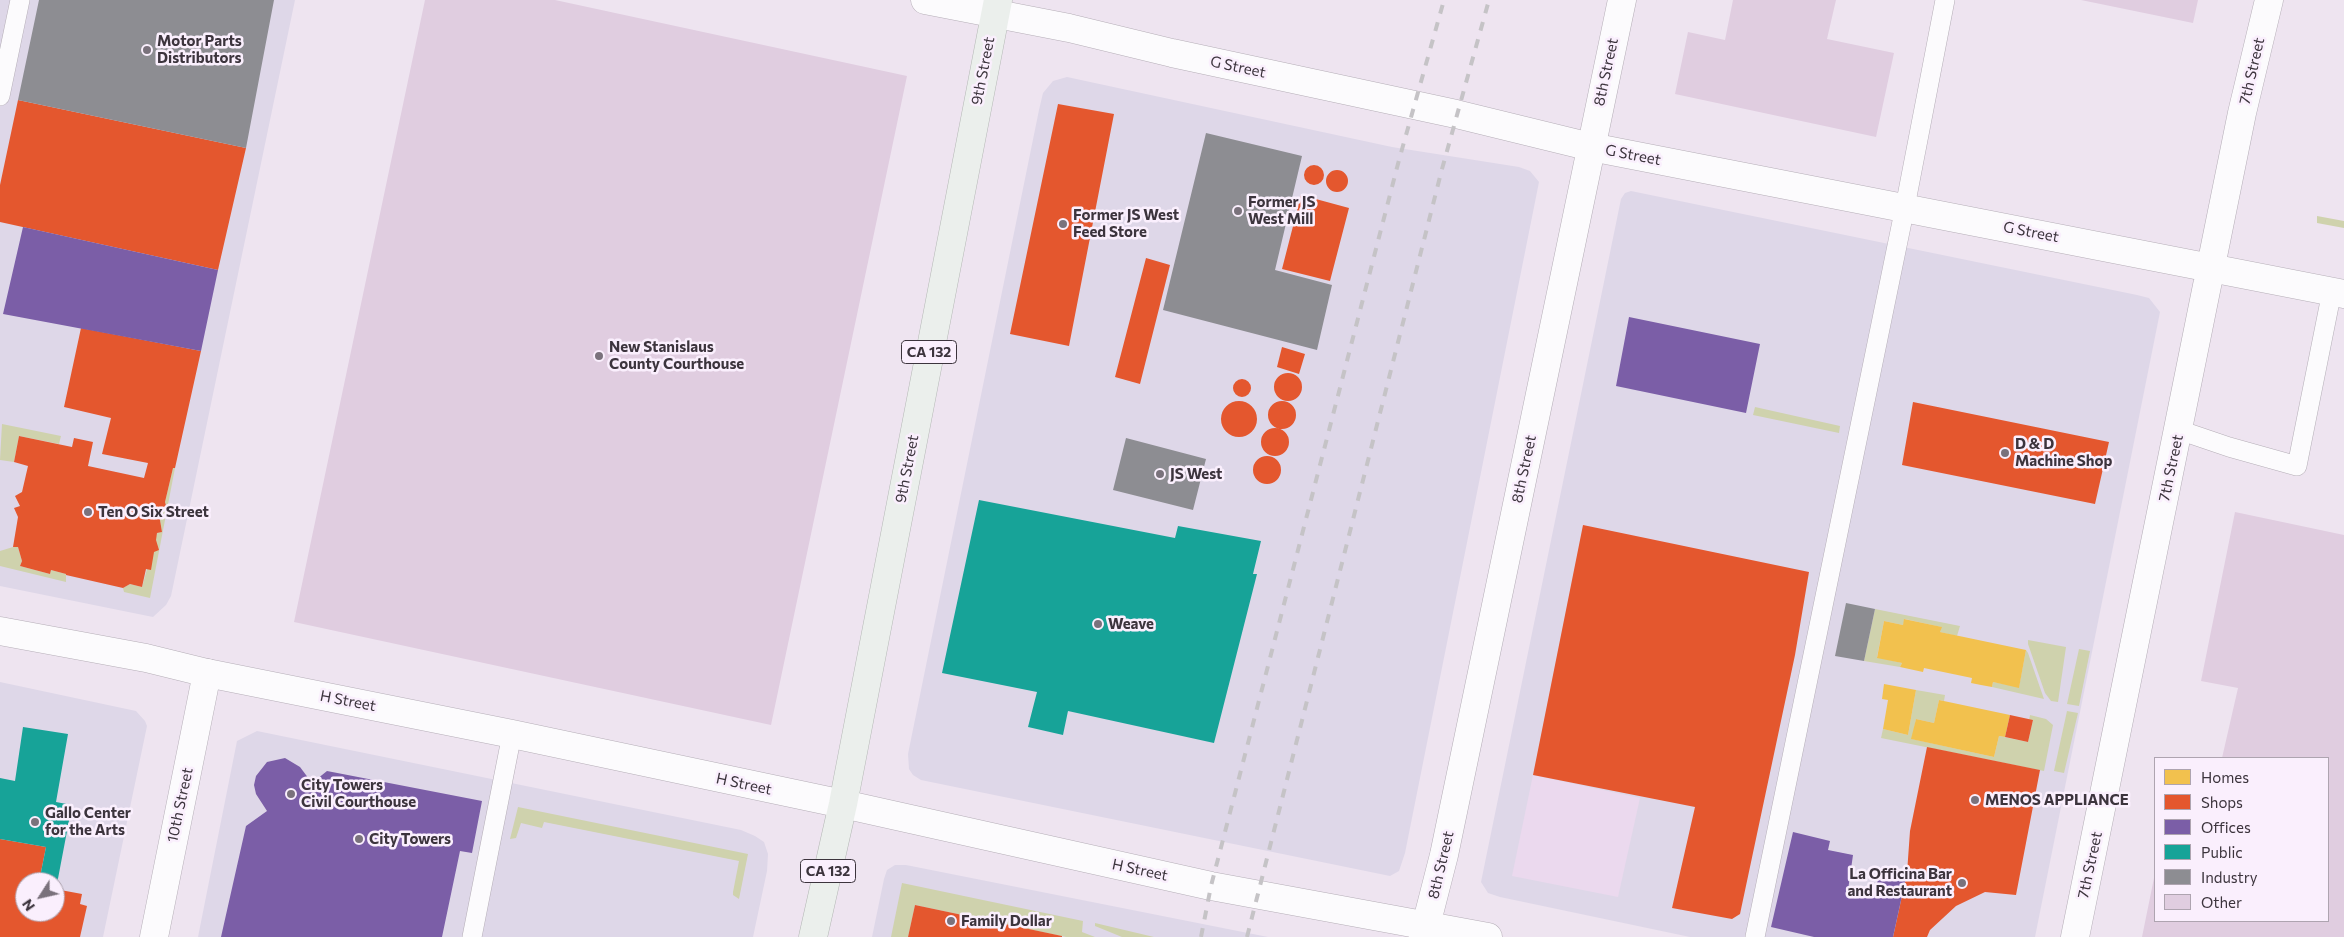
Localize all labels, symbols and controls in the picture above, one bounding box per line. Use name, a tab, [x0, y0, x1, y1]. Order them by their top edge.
place label: Motor Parts Distributors	[157, 32, 242, 67]
street label: 9th Street	[968, 35, 998, 107]
street label: 8th Street	[1590, 36, 1622, 108]
street label: 7th Street	[2236, 36, 2268, 106]
marker: Motor Parts Distributors	[141, 44, 153, 56]
street label: G Street	[1209, 52, 1267, 82]
street label: G Street	[1604, 141, 1662, 169]
place label: Former JS West Mill	[1248, 193, 1315, 228]
marker: Former JS West Mill	[1232, 205, 1244, 217]
place label: Former JS West Feed Store	[1073, 206, 1179, 241]
marker: Former JS West Feed Store	[1057, 218, 1069, 230]
street label: G Street	[2002, 218, 2060, 246]
place label: New Stanislaus County Courthouse	[609, 338, 744, 373]
road number: CA 132	[902, 341, 956, 364]
marker: New Stanislaus County Courthouse	[593, 350, 605, 362]
street label: 9th Street	[892, 433, 922, 505]
street label: 8th Street	[1508, 433, 1540, 505]
street label: 7th Street	[2155, 433, 2187, 503]
place label: D & D Machine Shop	[2015, 435, 2112, 470]
marker: D & D Machine Shop	[1999, 447, 2011, 459]
place label: JS West	[1170, 465, 1222, 483]
marker: JS West	[1154, 468, 1166, 480]
place label: Ten O Six Street	[98, 503, 209, 521]
marker: Ten O Six Street	[82, 506, 94, 518]
place label: Weave	[1108, 615, 1154, 633]
marker: Weave	[1092, 618, 1104, 630]
street label: H Street	[319, 687, 377, 715]
legend	[2154, 757, 2329, 922]
street label: 10th Street	[163, 766, 197, 844]
text: Homes	[2201, 768, 2249, 786]
street label: H Street	[714, 769, 774, 799]
place label: City Towers Civil Courthouse	[301, 776, 416, 811]
marker: City Towers Civil Courthouse	[285, 788, 297, 800]
place label: MENOS APPLIANCE	[1985, 791, 2129, 809]
text: Shops	[2201, 793, 2243, 811]
marker: MENOS APPLIANCE	[1969, 794, 1981, 806]
place label: Gallo Center for the Arts	[45, 804, 131, 839]
marker: Gallo Center for the Arts	[29, 816, 41, 828]
text: Offices	[2201, 818, 2251, 836]
street label: 8th Street	[1424, 829, 1458, 901]
place label: City Towers	[369, 830, 451, 848]
street label: 7th Street	[2074, 830, 2106, 900]
marker: City Towers	[353, 833, 365, 845]
text: Public	[2201, 843, 2243, 861]
street label: H Street	[1110, 855, 1170, 885]
road number: CA 132	[800, 859, 856, 882]
place label: La Officina Bar and Restaurant	[1847, 865, 1952, 900]
text: Industry	[2201, 868, 2258, 886]
north arrow	[15, 872, 65, 922]
marker: La Officina Bar and Restaurant	[1956, 877, 1968, 889]
text: Other	[2201, 893, 2242, 911]
text: N	[18, 896, 38, 914]
place label: Family Dollar	[961, 912, 1052, 930]
marker: Family Dollar	[945, 915, 957, 927]

